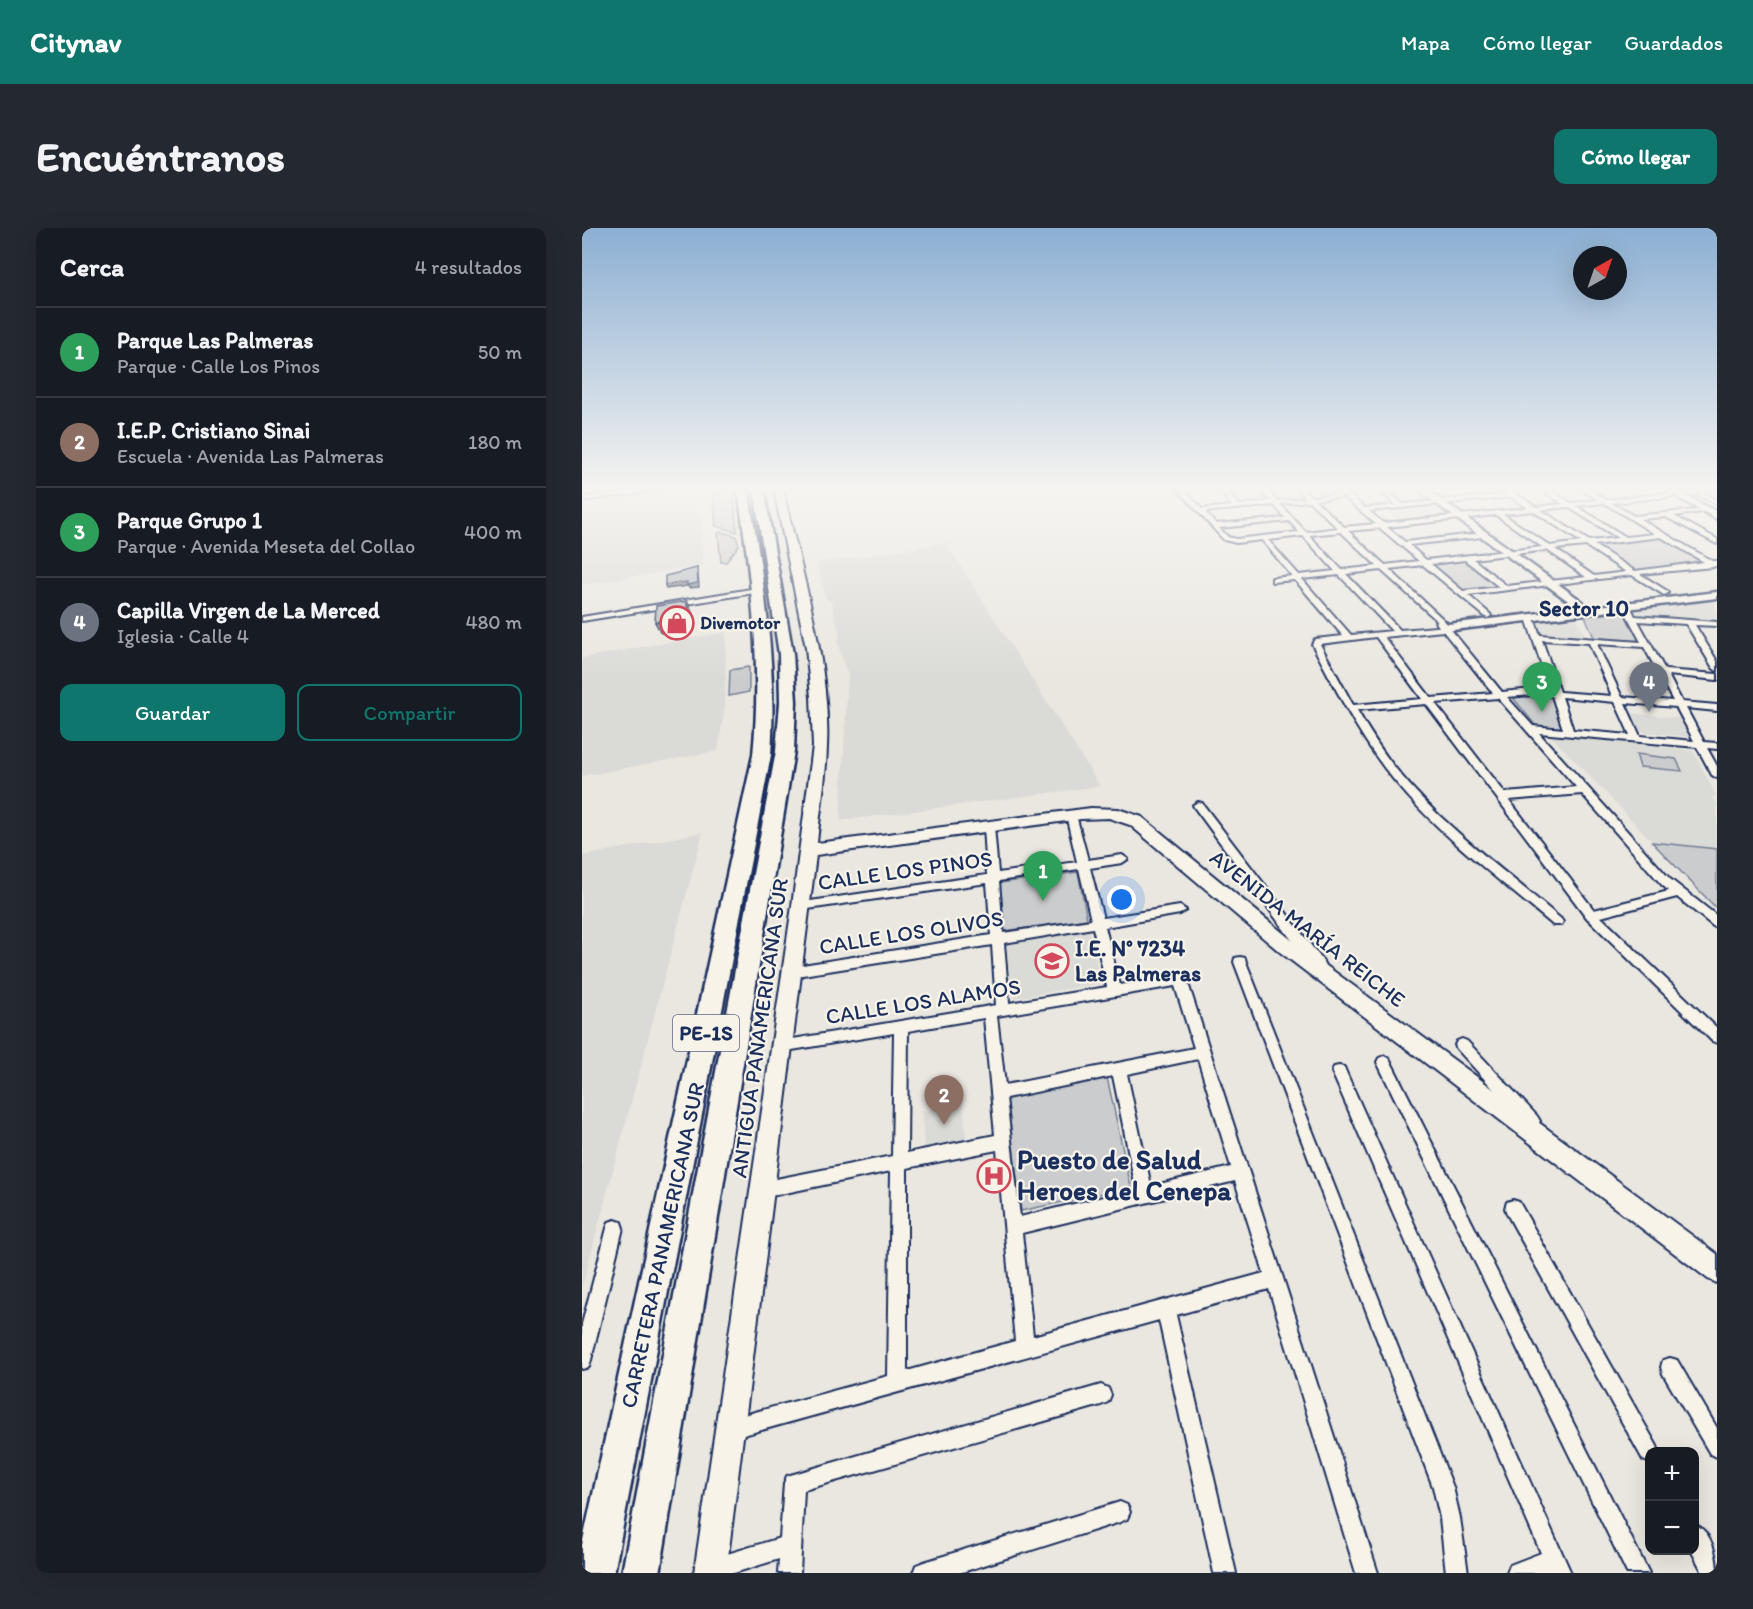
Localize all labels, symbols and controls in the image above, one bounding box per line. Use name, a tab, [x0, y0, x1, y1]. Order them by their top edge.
text: Citynav	[30, 25, 121, 59]
text: Mapa	[1401, 30, 1450, 55]
text: Cómo llegar	[1483, 30, 1592, 55]
text: Guardados	[1625, 30, 1723, 55]
button: Cómo llegar	[1554, 129, 1717, 184]
text: Encuéntranos	[36, 131, 285, 182]
north arrow	[1573, 246, 1627, 300]
text: Cerca	[60, 251, 124, 283]
text: 4 resultados	[415, 255, 522, 279]
text: Parque Las Palmeras	[117, 327, 313, 354]
text: 1	[75, 340, 84, 364]
text: 50 m	[478, 340, 522, 364]
text: Parque · Calle Los Pinos	[117, 354, 320, 378]
text: I.E.P. Cristiano Sinai	[117, 417, 310, 444]
text: 2	[74, 430, 85, 454]
text: 180 m	[468, 430, 522, 454]
text: Escuela · Avenida Las Palmeras	[117, 444, 384, 468]
text: Parque Grupo 1	[117, 507, 262, 534]
text: 3	[74, 520, 85, 544]
text: 400 m	[464, 520, 522, 544]
text: Parque · Avenida Meseta del Collao	[117, 534, 415, 558]
district label: Sector 10	[1539, 595, 1629, 622]
text: Capilla Virgen de La Merced	[117, 597, 380, 624]
shop icon: Divemotor	[659, 605, 695, 641]
text: 4	[73, 610, 86, 634]
text: 480 m	[465, 610, 522, 634]
place label: Divemotor	[700, 612, 781, 634]
text: Iglesia · Calle 4	[117, 624, 249, 648]
pin: 3	[1522, 662, 1562, 712]
pin: 4	[1630, 662, 1668, 712]
button: Guardar	[60, 684, 285, 741]
button: Compartir	[297, 684, 522, 741]
street label: AVENIDA MARÍA REICHE	[1205, 844, 1411, 1013]
street label: CALLE LOS PINOS	[816, 845, 994, 896]
pin: 1	[1024, 852, 1062, 901]
street label: ANTIGUA PANAMERICANA SUR	[725, 876, 794, 1180]
your location	[1107, 885, 1136, 914]
street label: CALLE LOS OLIVOS	[817, 905, 1005, 960]
place label: I.E. N° 7234 Las Palmeras	[1075, 935, 1201, 987]
school or university icon: I.E. N° 7234 Las Palmeras	[1034, 943, 1070, 979]
street label: CALLE LOS ALAMOS	[824, 973, 1022, 1030]
road number: PE-1S	[673, 1015, 739, 1051]
pin: 2	[924, 1076, 964, 1125]
street label: CARRETERA PANAMERICANA SUR	[615, 1080, 710, 1410]
place label: Puesto de Salud Heroes del Cenepa	[1017, 1143, 1232, 1207]
hospital icon: Puesto de Salud Heroes del Cenepa	[976, 1158, 1012, 1194]
map controls	[1645, 1447, 1699, 1555]
button: +	[1645, 1447, 1699, 1501]
button: −	[1645, 1501, 1699, 1555]

